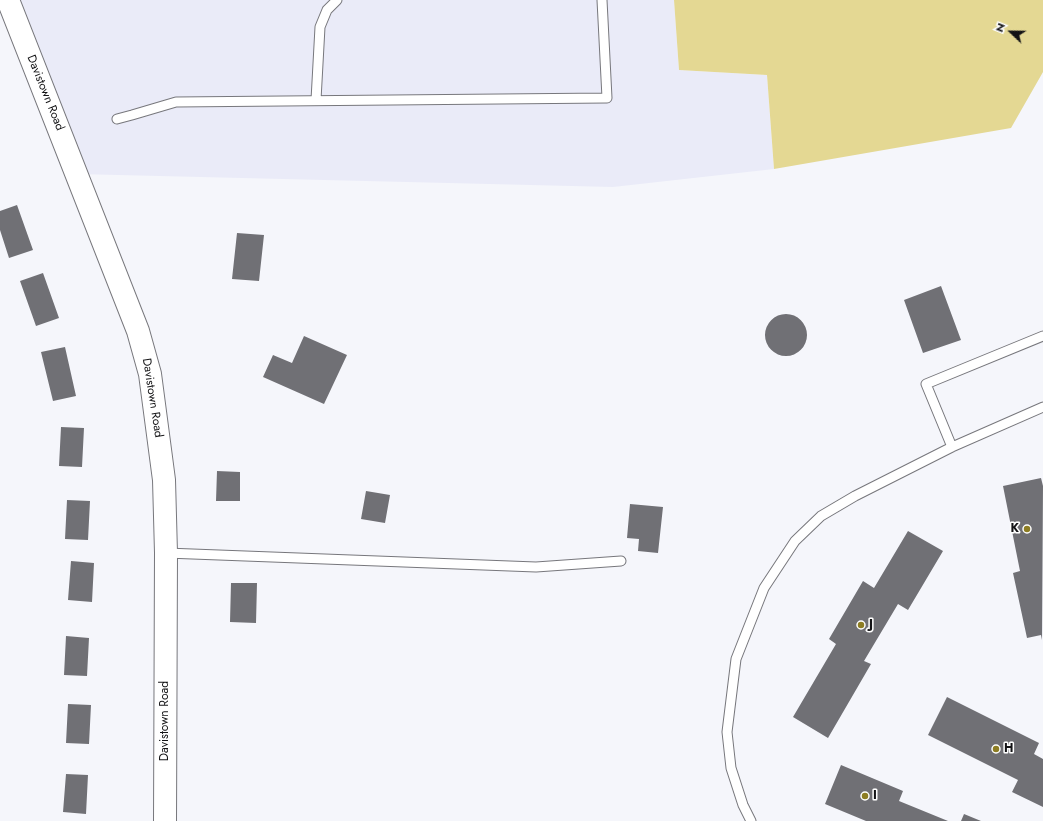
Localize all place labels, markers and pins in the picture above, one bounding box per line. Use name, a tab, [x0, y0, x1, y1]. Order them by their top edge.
place label: K	[1011, 522, 1019, 536]
marker: K	[1022, 524, 1032, 534]
place label: J	[869, 618, 873, 632]
marker: J	[856, 620, 866, 630]
place label: H	[1004, 742, 1013, 756]
marker: H	[991, 744, 1001, 754]
place label: I	[873, 789, 877, 803]
marker: I	[860, 791, 870, 801]

